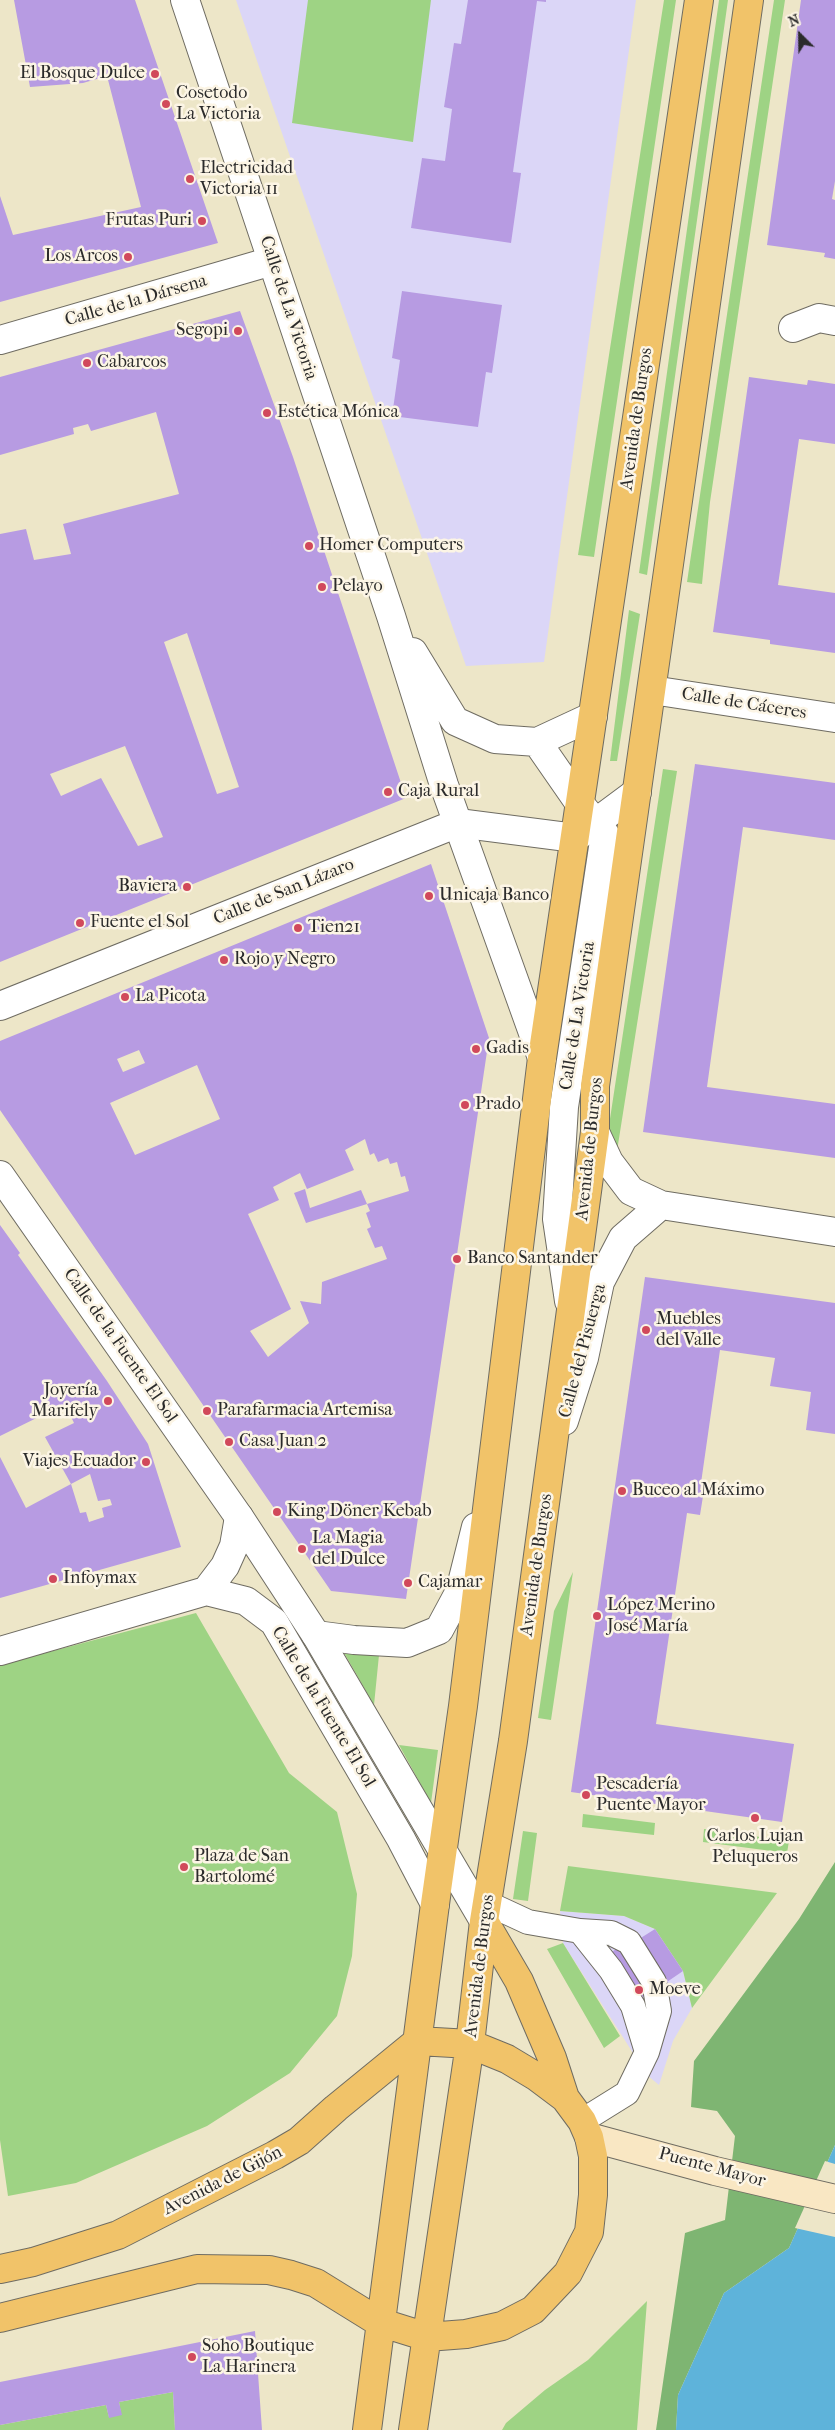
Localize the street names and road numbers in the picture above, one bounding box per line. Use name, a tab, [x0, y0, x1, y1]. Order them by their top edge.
street label: Calle de La Victoria	[255, 233, 321, 383]
street label: Calle de la Dársena	[62, 270, 210, 332]
street label: Avenida de Burgos	[616, 346, 658, 492]
street label: Calle de Cáceres	[680, 683, 808, 725]
street label: Calle de San Lázaro	[211, 854, 357, 930]
street label: Calle de La Victoria	[556, 940, 600, 1092]
street label: Avenida de Burgos	[572, 1076, 608, 1222]
street label: Calle de la Fuente El Sol	[58, 1264, 182, 1428]
street label: Calle del Pisuerga	[555, 1282, 611, 1420]
street label: Avenida de Burgos	[516, 1492, 558, 1638]
street label: Calle de la Fuente El Sol	[266, 1623, 380, 1791]
street label: Avenida de Burgos	[461, 1893, 499, 2039]
street label: Avenida de Gijón	[160, 2142, 286, 2220]
street label: Puente Mayor	[656, 2143, 768, 2193]

